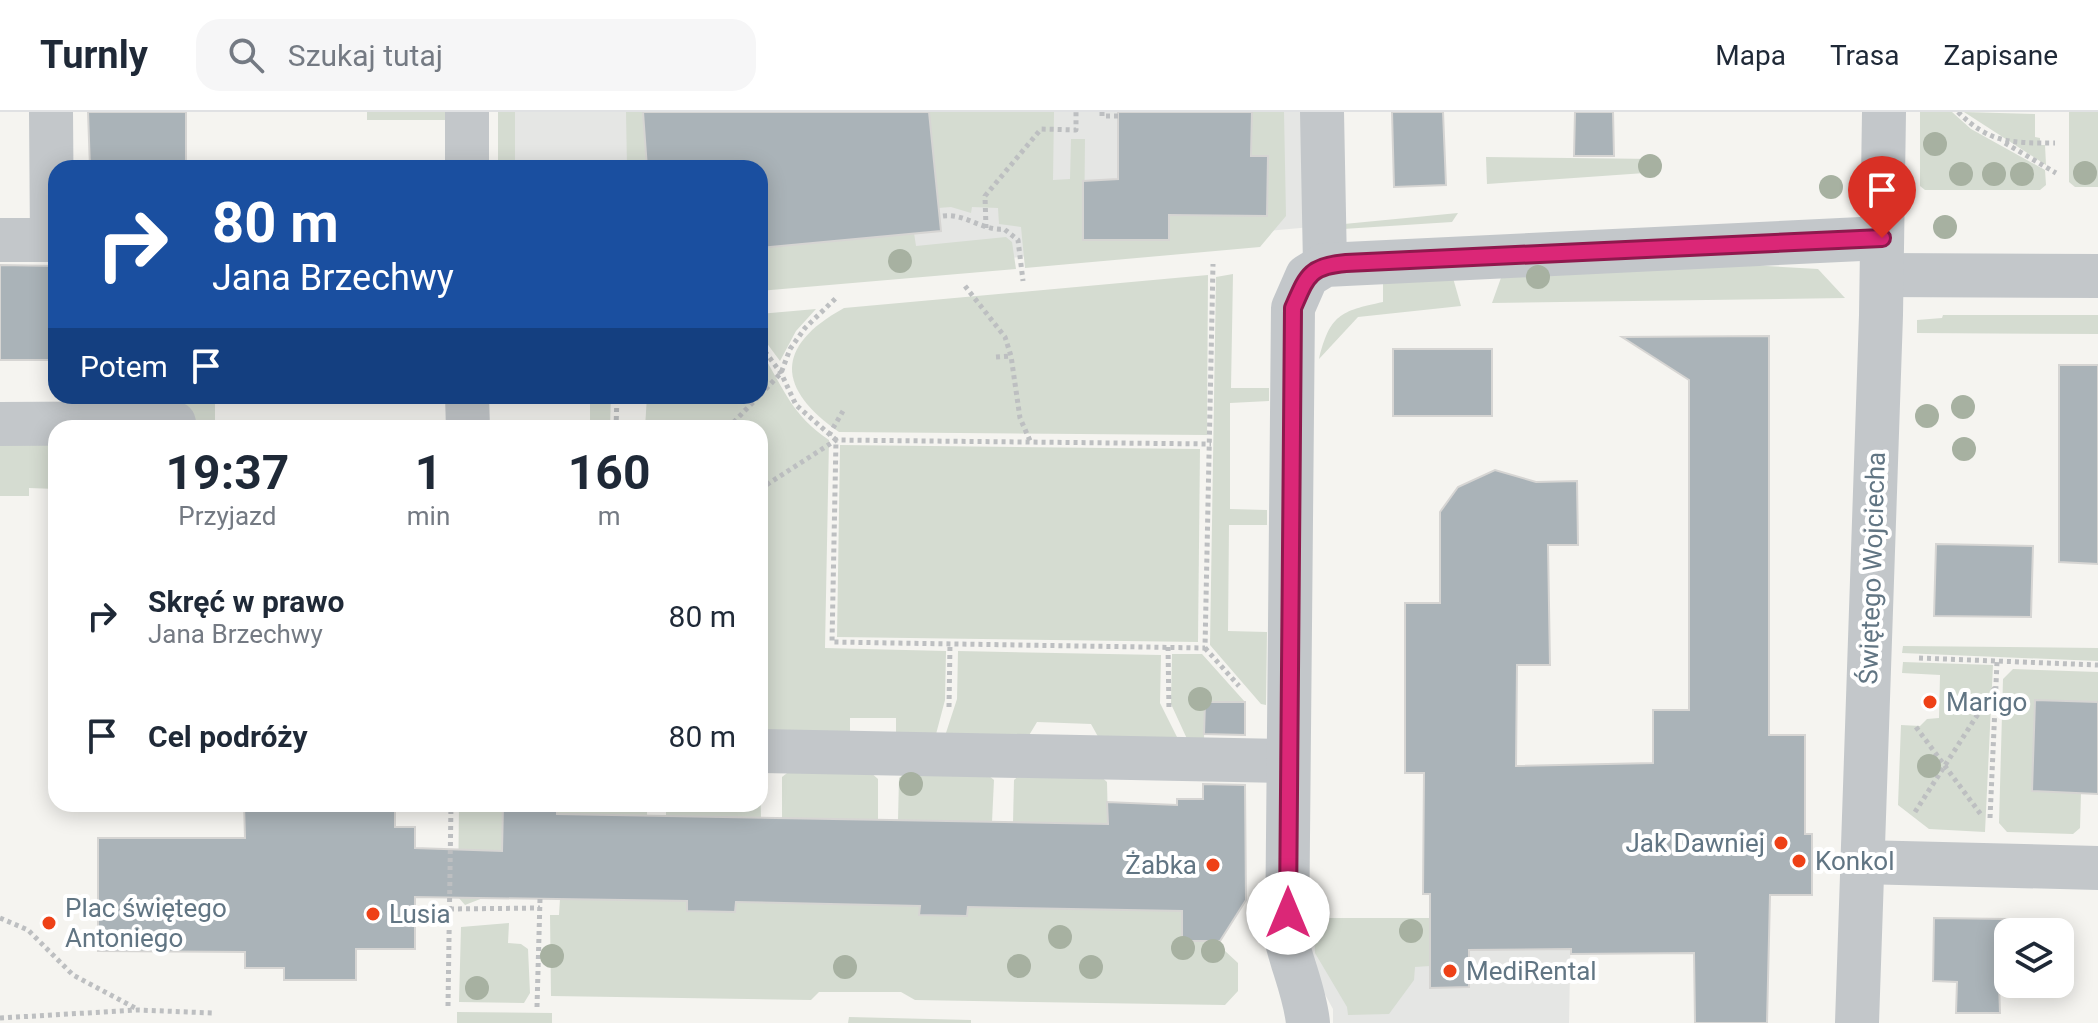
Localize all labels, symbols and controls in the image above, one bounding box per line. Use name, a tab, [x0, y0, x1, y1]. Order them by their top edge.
search box	[196, 19, 756, 91]
text: Turnly	[40, 33, 148, 77]
icon: search	[224, 33, 268, 77]
text: Szukaj tutaj	[288, 38, 443, 73]
text: Mapa	[1715, 39, 1786, 72]
text: Trasa	[1830, 39, 1899, 72]
text: Zapisane	[1943, 39, 2058, 72]
pin	[1848, 156, 1916, 238]
icon: arrive	[1860, 168, 1904, 212]
text: 80 m	[212, 190, 339, 256]
icon: right	[80, 192, 184, 296]
text: Jana Brzechwy	[212, 257, 454, 299]
icon: arrive	[184, 344, 228, 388]
text: Potem	[80, 349, 168, 384]
text: 19:37	[166, 444, 289, 501]
text: 1	[415, 444, 442, 501]
text: 160	[568, 444, 650, 501]
street label: Świętego Wojciecha	[1853, 451, 1891, 685]
text: Przyjazd	[178, 501, 276, 531]
text: min	[407, 501, 450, 531]
text: m	[598, 501, 621, 531]
text: Skręć w prawo	[148, 584, 344, 619]
icon: right	[80, 594, 124, 638]
text: 80 m	[669, 599, 736, 634]
text: Jana Brzechwy	[148, 619, 323, 649]
place label: Marigo	[1946, 687, 2027, 717]
marker: Marigo	[1921, 693, 1939, 711]
icon: arrive	[80, 714, 124, 758]
text: Cel podróży	[148, 719, 308, 754]
text: 80 m	[669, 719, 736, 754]
place label: Jak Dawniej	[1625, 828, 1765, 858]
marker: Jak Dawniej	[1772, 834, 1790, 852]
place label: Konkol	[1815, 846, 1895, 876]
place label: Żabka	[1125, 850, 1197, 880]
marker: Konkol	[1790, 852, 1808, 870]
marker: Żabka	[1204, 856, 1222, 874]
position arrow	[1246, 871, 1330, 955]
place label: Plac świętego Antoniego	[65, 893, 227, 953]
place label: Lusia	[389, 899, 451, 929]
marker: Lusia	[364, 905, 382, 923]
marker: Plac świętego Antoniego	[40, 914, 58, 932]
map controls	[1994, 918, 2074, 998]
button: layers	[1994, 918, 2074, 998]
place label: MediRental	[1466, 956, 1597, 986]
marker: MediRental	[1441, 962, 1459, 980]

